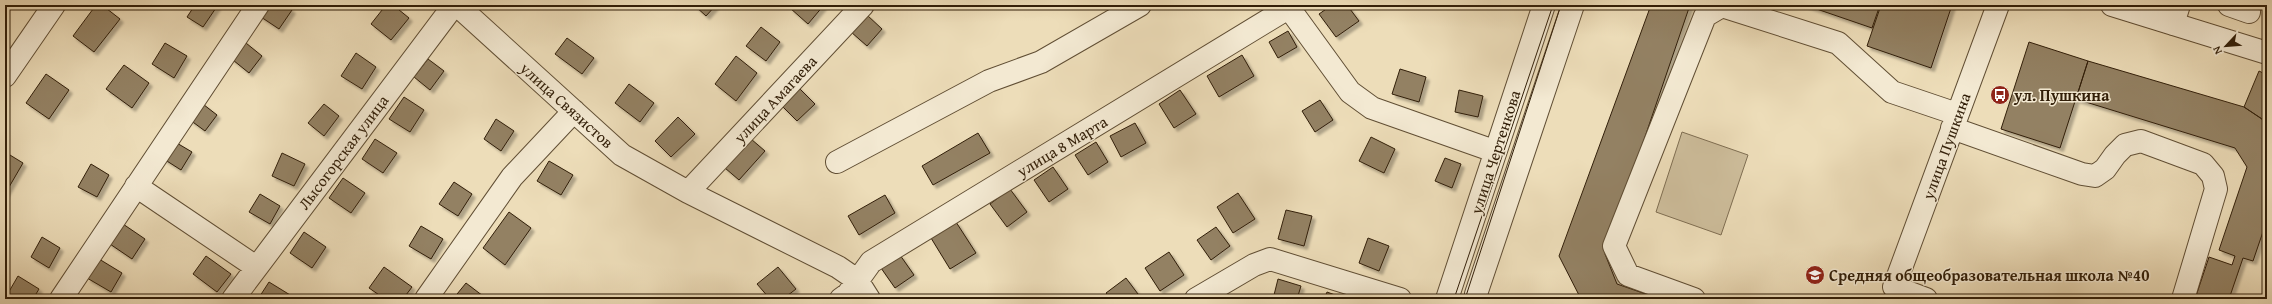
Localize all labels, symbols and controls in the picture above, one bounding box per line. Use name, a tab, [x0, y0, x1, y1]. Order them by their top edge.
north arrow	[2206, 26, 2246, 66]
text: N	[2208, 43, 2226, 57]
street label: улица Амагаева	[727, 49, 822, 149]
street label: улица Связистов	[514, 56, 619, 154]
place label: ул. Пушкина	[2013, 83, 2110, 107]
bus stop icon: ул. Пушкина	[1989, 84, 2011, 106]
street label: улица Чертенкова	[1463, 87, 1526, 218]
street label: Лысогорская улица	[292, 89, 394, 214]
street label: улица Пушкина	[1915, 89, 1977, 204]
street label: улица 8 Марта	[1011, 109, 1112, 183]
place label: Средняя общеобразовательная школа №40	[1829, 263, 2149, 287]
school or university icon: Средняя общеобразовательная школа №40	[1804, 264, 1826, 286]

